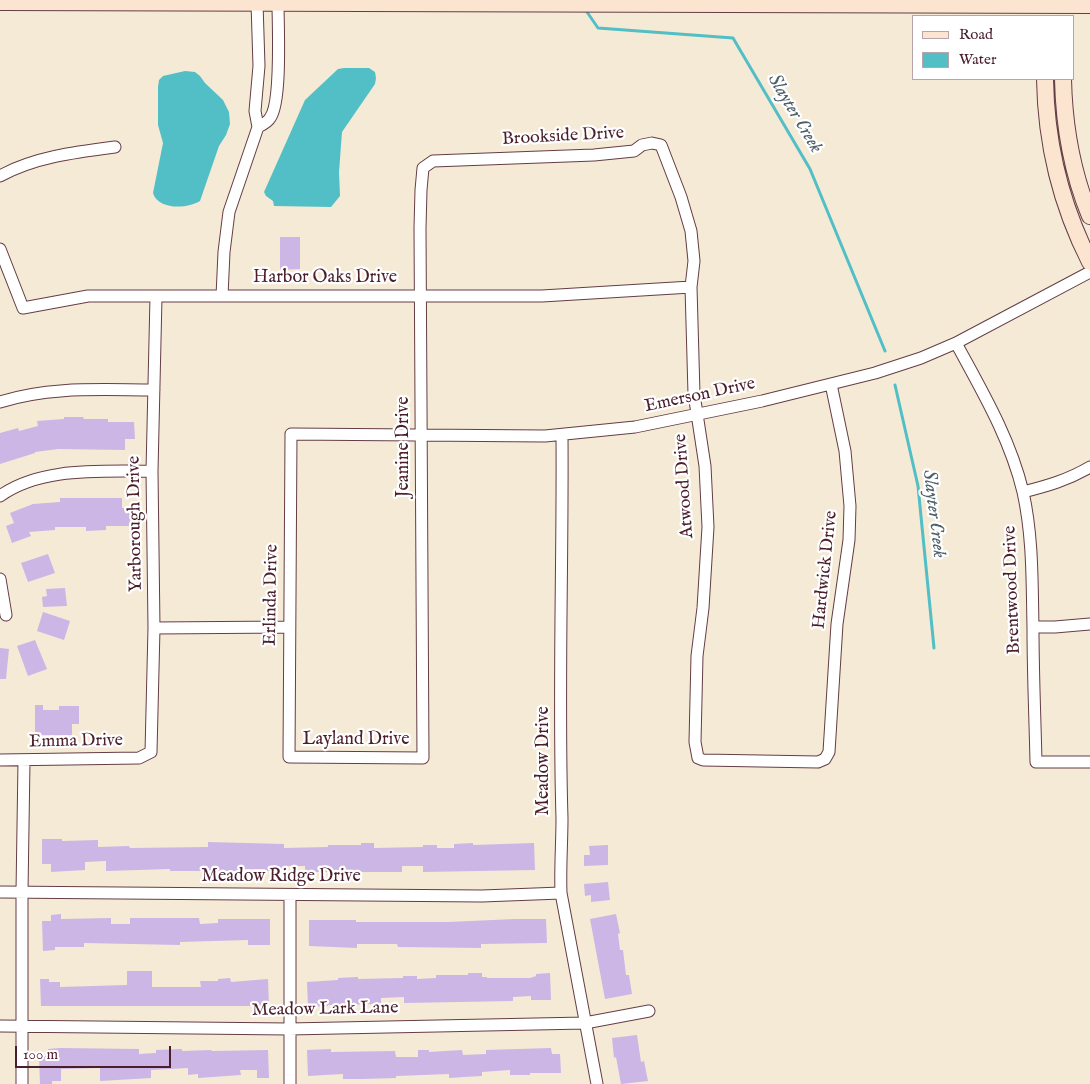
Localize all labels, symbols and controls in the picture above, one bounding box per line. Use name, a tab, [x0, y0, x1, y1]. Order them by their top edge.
legend	[912, 15, 1075, 80]
text: Road	[959, 25, 993, 44]
text: Water	[959, 50, 996, 69]
water label: Slayter Creek	[761, 70, 827, 158]
street label: Brookside Drive	[501, 123, 625, 151]
street label: Harbor Oaks Drive	[253, 267, 397, 289]
street label: Emerson Drive	[643, 374, 757, 418]
street label: Jeanine Drive	[393, 396, 415, 498]
street label: Atwood Drive	[671, 433, 699, 539]
street label: Yarborough Drive	[124, 456, 148, 592]
water label: Slayter Creek	[916, 469, 950, 559]
street label: Hardwick Drive	[809, 510, 843, 630]
street label: Brentwood Drive	[1000, 525, 1026, 655]
street label: Erlinda Drive	[260, 544, 284, 646]
street label: Meadow Drive	[533, 706, 555, 816]
street label: Layland Drive	[303, 729, 409, 751]
street label: Emma Drive	[29, 730, 123, 754]
street label: Meadow Ridge Drive	[201, 866, 361, 888]
street label: Meadow Lark Lane	[251, 998, 399, 1022]
scale bar	[18, 1036, 174, 1068]
text: 100 m	[23, 1045, 58, 1064]

